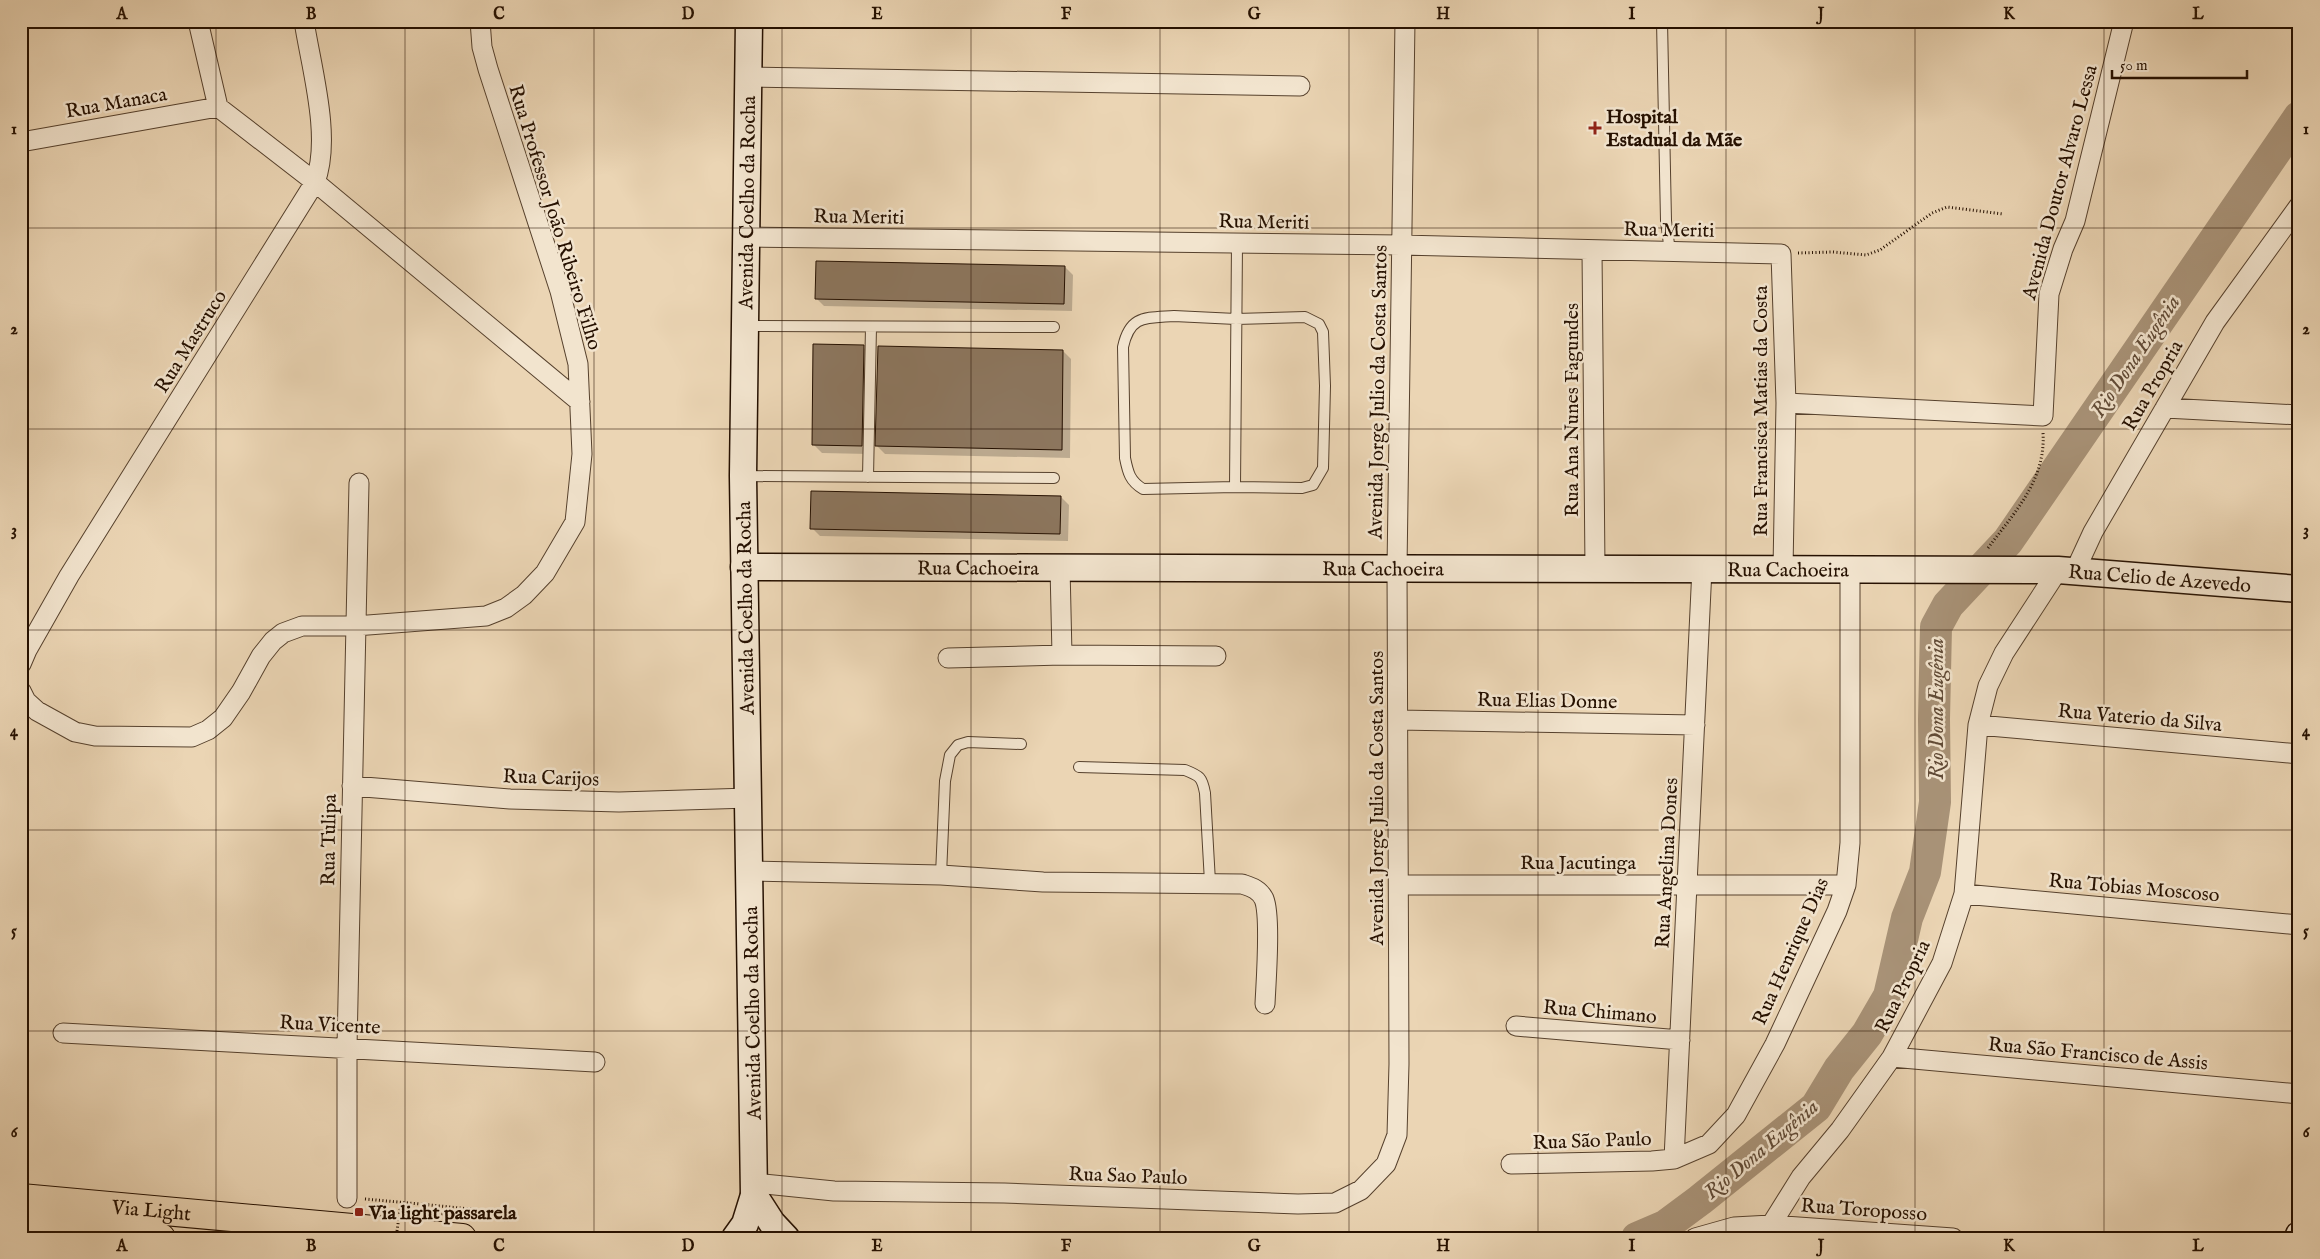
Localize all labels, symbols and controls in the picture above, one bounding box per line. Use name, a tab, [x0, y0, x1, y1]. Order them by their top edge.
text: A	[116, 5, 129, 25]
text: B	[306, 5, 317, 25]
text: C	[493, 5, 505, 25]
text: D	[682, 5, 695, 25]
text: E	[871, 5, 883, 25]
text: F	[1061, 5, 1072, 25]
text: G	[1248, 5, 1261, 25]
text: H	[1436, 5, 1450, 25]
text: I	[1629, 5, 1636, 25]
text: J	[1816, 5, 1825, 25]
text: K	[2003, 5, 2016, 25]
text: L	[2192, 5, 2204, 25]
scale bar	[2112, 48, 2248, 80]
text: 50 m	[2120, 56, 2148, 75]
street label: Avenida Doutor Alvaro Lessa	[2017, 62, 2104, 303]
street label: Rua Manaca	[64, 82, 169, 125]
street label: Rua Professor João Ribeiro Filho	[502, 82, 607, 353]
street label: Avenida Coelho da Rocha	[734, 95, 762, 311]
place label: Hospital Estadual da Mãe	[1606, 105, 1743, 153]
text: 1	[11, 120, 17, 140]
text: 1	[2303, 120, 2309, 140]
marker: Hospital Estadual da Mãe	[1588, 121, 1602, 135]
street label: Rua Meriti	[813, 204, 905, 231]
street label: Rua Meriti	[1218, 209, 1310, 236]
street label: Rua Meriti	[1623, 217, 1715, 244]
street label: Avenida Jorge Julio da Costa Santos	[1363, 245, 1394, 540]
street label: Rua Mastruco	[150, 285, 233, 398]
street label: Rua Francisca Matias da Costa	[1749, 285, 1774, 537]
water label: Rio Dona Eugênia	[2085, 291, 2187, 423]
street label: Rua Ana Nunes Fagundes	[1560, 303, 1585, 517]
text: 2	[10, 320, 18, 340]
text: 2	[2302, 320, 2310, 340]
street label: Rua Propria	[2117, 336, 2189, 435]
street label: Avenida Coelho da Rocha	[732, 501, 761, 716]
text: 3	[11, 521, 17, 541]
text: 3	[2303, 521, 2309, 541]
street label: Rua Cachoeira	[917, 556, 1039, 582]
street label: Rua Cachoeira	[1322, 557, 1444, 583]
street label: Rua Cachoeira	[1727, 558, 1849, 584]
street label: Rua Celio de Azevedo	[2067, 560, 2252, 599]
water label: Rio Dona Eugênia	[1924, 638, 1951, 780]
street label: Avenida Jorge Julio da Costa Santos	[1365, 651, 1390, 946]
street label: Rua Elias Donne	[1477, 688, 1617, 715]
street label: Rua Vaterio da Silva	[2057, 699, 2223, 738]
text: 4	[10, 722, 19, 742]
text: 4	[2302, 722, 2311, 742]
street label: Rua Carijos	[502, 764, 600, 793]
street label: Rua Angelina Dones	[1651, 777, 1684, 949]
street label: Rua Tulipa	[316, 793, 343, 886]
street label: Rua Jacutinga	[1520, 851, 1636, 876]
street label: Rua Tobias Moscoso	[2047, 869, 2221, 908]
street label: Rua Henrique Dias	[1748, 874, 1835, 1029]
street label: Avenida Coelho da Rocha	[739, 906, 768, 1121]
text: 5	[11, 922, 17, 942]
text: 5	[2303, 922, 2309, 942]
street label: Rua Propria	[1870, 936, 1937, 1037]
street label: Rua Chimano	[1542, 995, 1658, 1030]
street label: Rua Vicente	[279, 1010, 381, 1041]
street label: Rua São Francisco de Assis	[1987, 1032, 2209, 1077]
water label: Rio Dona Eugênia	[1699, 1094, 1825, 1206]
text: 6	[11, 1123, 19, 1143]
text: 6	[2303, 1123, 2311, 1143]
street label: Rua São Paulo	[1532, 1127, 1652, 1156]
street label: Rua Sao Paulo	[1068, 1162, 1188, 1191]
street label: Rua Toroposso	[1800, 1194, 1928, 1227]
street label: Via Light	[110, 1195, 192, 1227]
place label: Via light passarela	[368, 1201, 517, 1226]
marker: Via light passarela	[353, 1206, 365, 1218]
text: A	[116, 1237, 129, 1257]
text: B	[306, 1237, 317, 1257]
text: C	[493, 1237, 505, 1257]
text: D	[682, 1237, 695, 1257]
text: E	[871, 1237, 883, 1257]
text: F	[1061, 1237, 1072, 1257]
text: G	[1248, 1237, 1261, 1257]
text: H	[1436, 1237, 1450, 1257]
text: I	[1629, 1237, 1636, 1257]
text: J	[1816, 1237, 1825, 1257]
text: K	[2003, 1237, 2016, 1257]
text: L	[2192, 1237, 2204, 1257]

